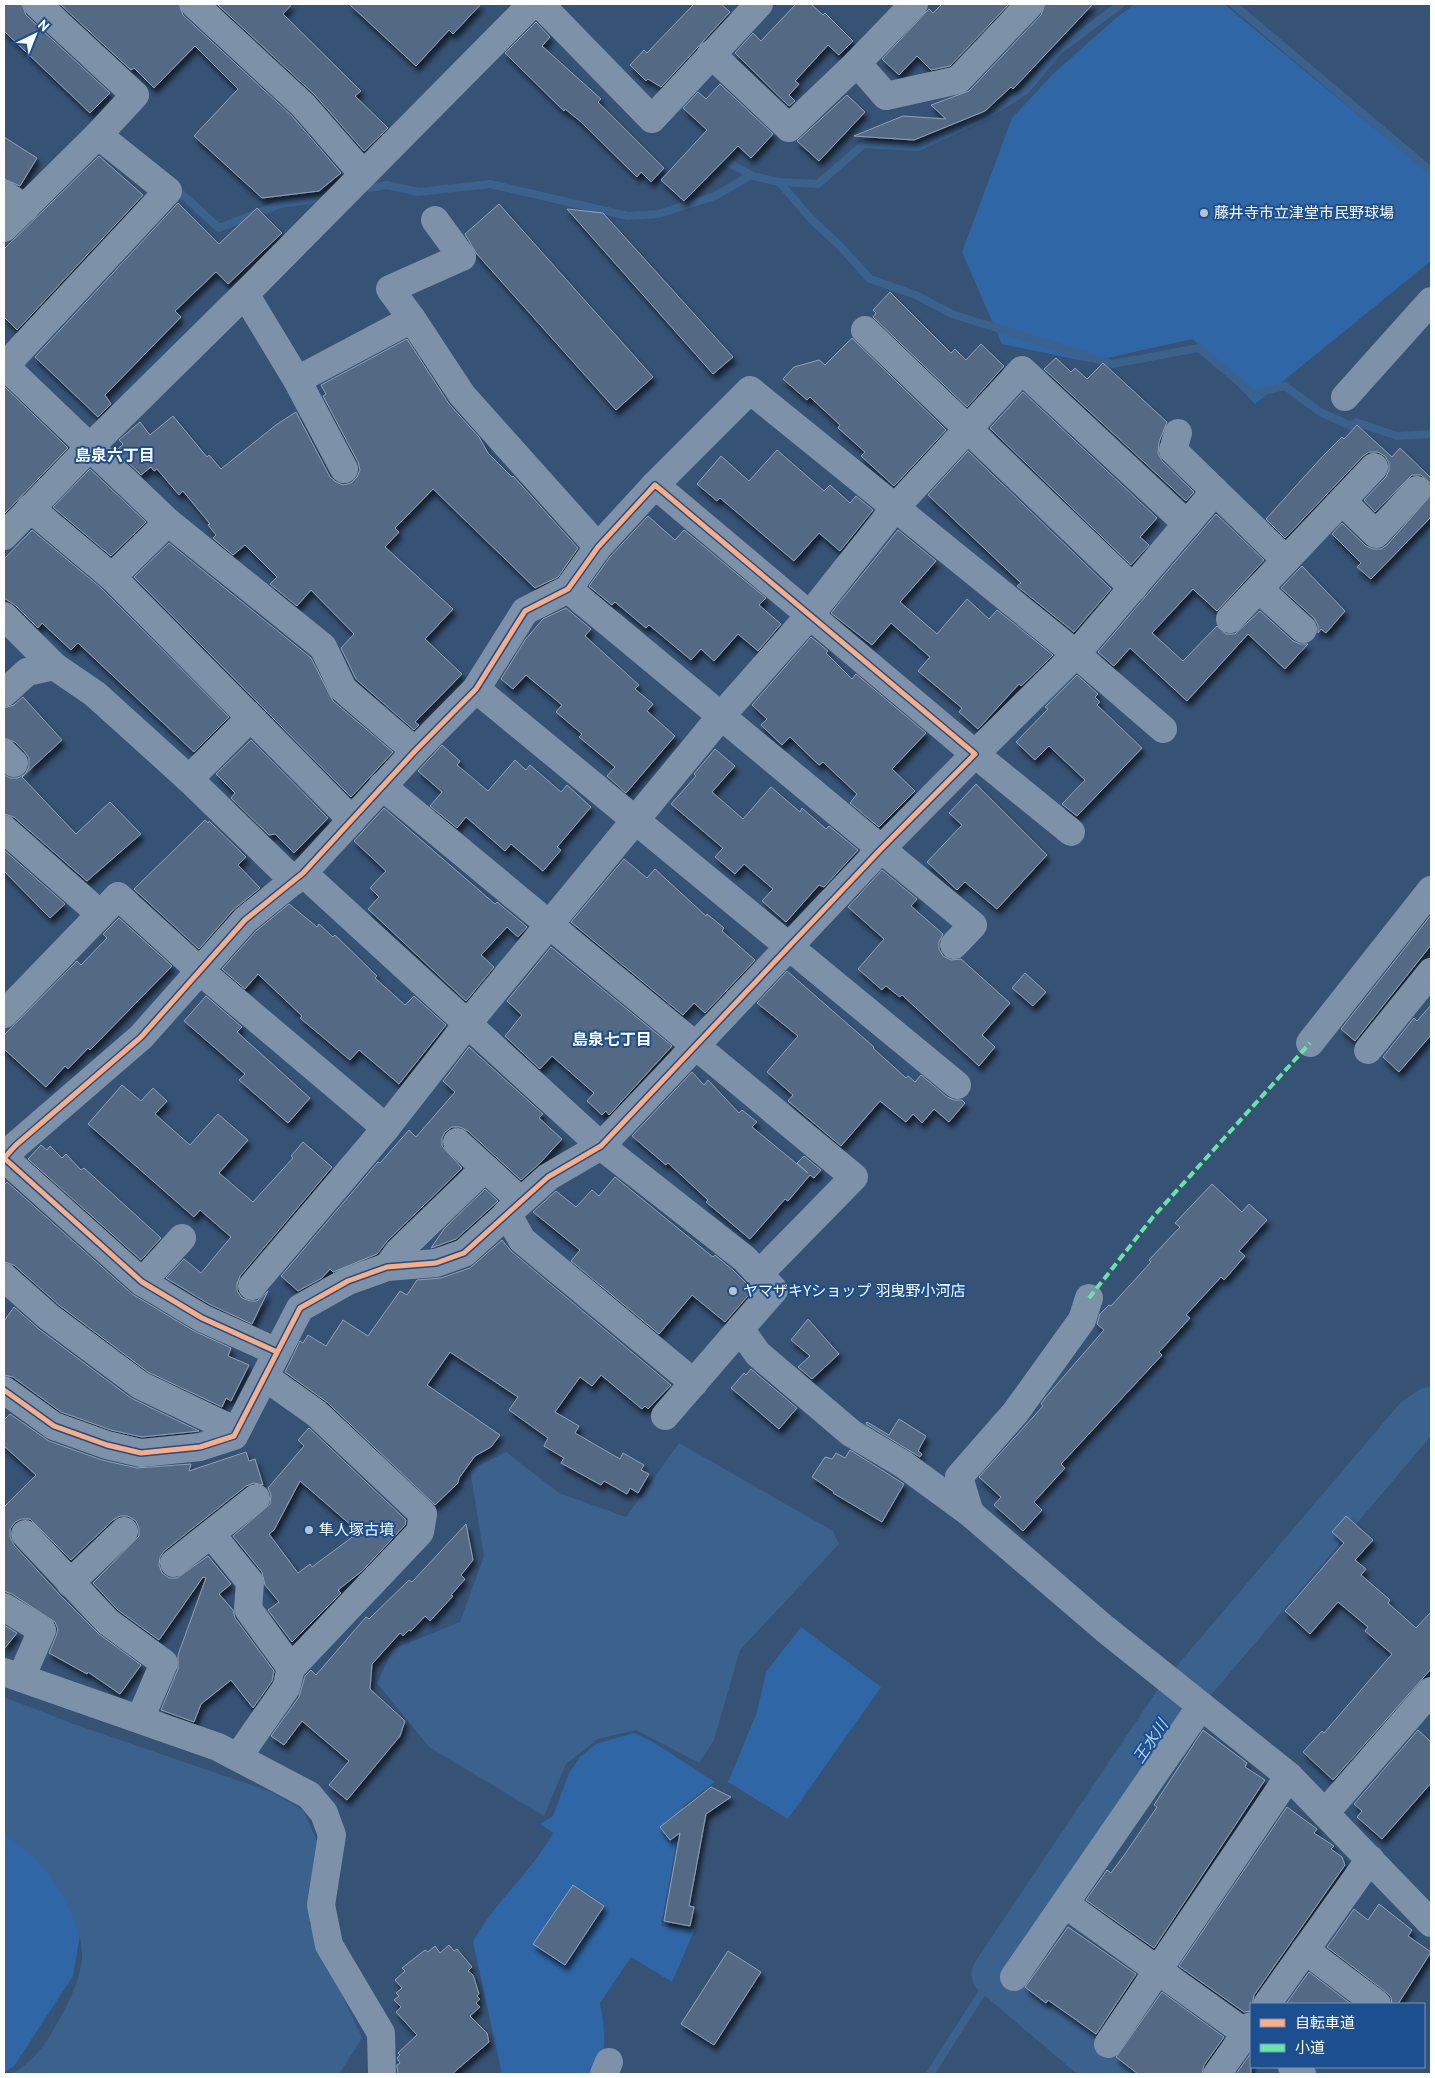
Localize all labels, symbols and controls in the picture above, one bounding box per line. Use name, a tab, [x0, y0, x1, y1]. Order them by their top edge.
north arrow	[10, 10, 60, 60]
text: N	[34, 16, 53, 35]
place label: 藤井寺市立津堂市民野球場	[1214, 203, 1394, 222]
marker: 藤井寺市立津堂市民野球場	[1198, 207, 1210, 219]
district label: 島泉六丁目	[75, 445, 155, 465]
district label: 島泉七丁目	[572, 1029, 652, 1049]
place label: ヤマザキYショップ 羽曳野小河店	[743, 1281, 965, 1300]
marker: ヤマザキYショップ 羽曳野小河店	[727, 1285, 739, 1297]
place label: 隼人塚古墳	[319, 1520, 394, 1539]
marker: 隼人塚古墳	[303, 1524, 315, 1536]
water label: 王水川	[1128, 1714, 1173, 1766]
legend	[1250, 2003, 1425, 2068]
text: 自転車道	[1295, 2013, 1355, 2032]
text: 小道	[1295, 2038, 1325, 2057]

